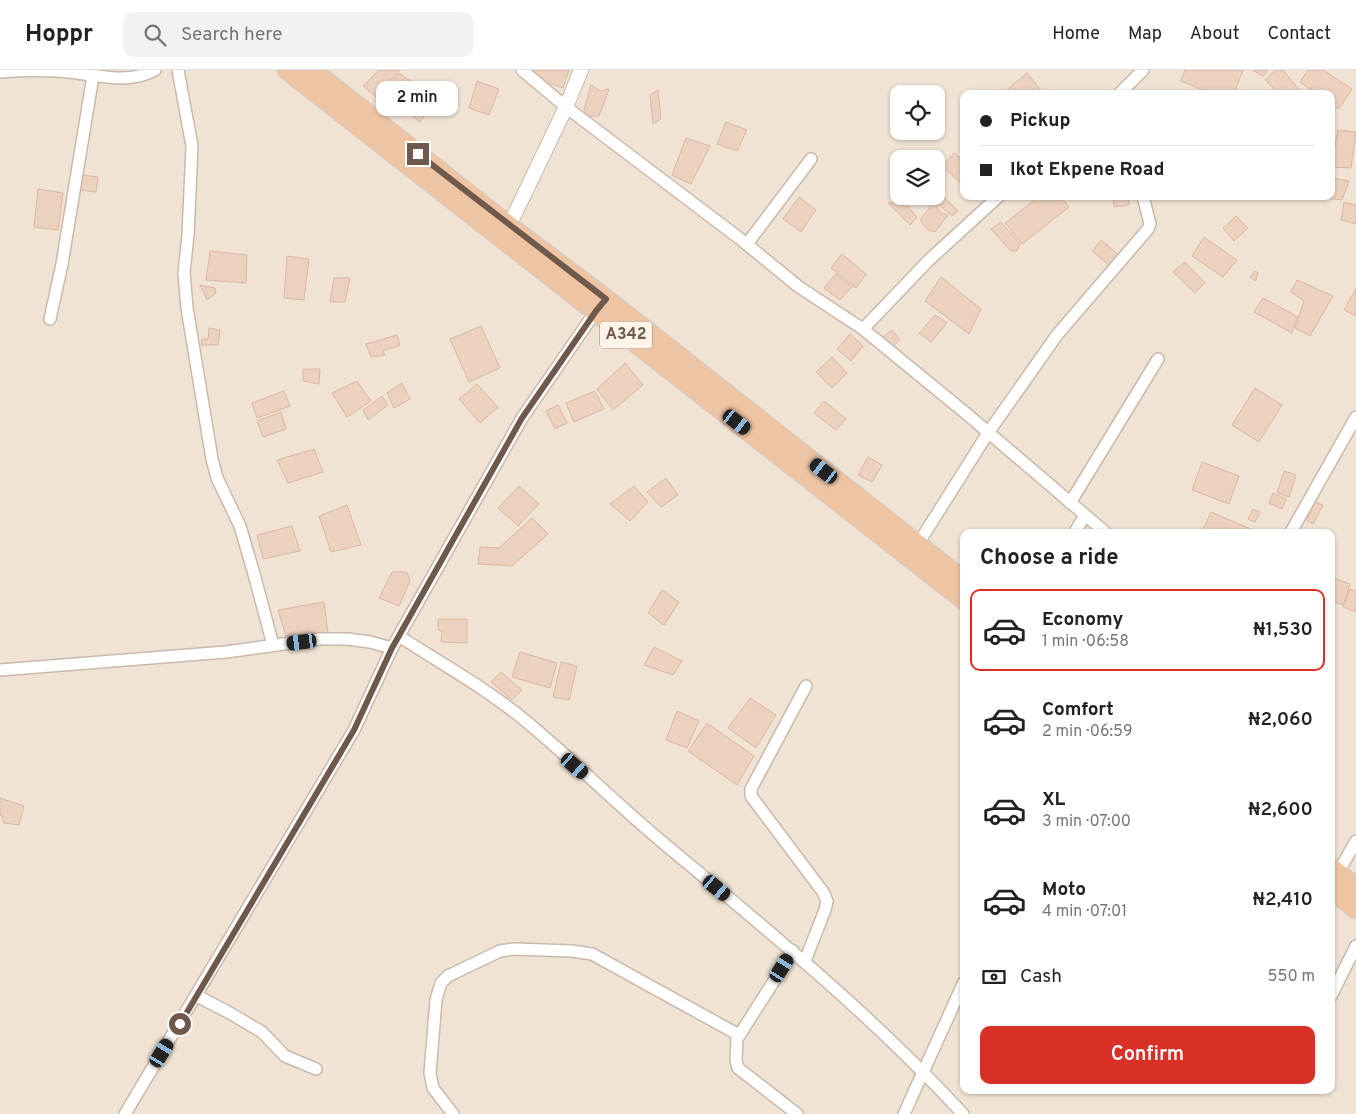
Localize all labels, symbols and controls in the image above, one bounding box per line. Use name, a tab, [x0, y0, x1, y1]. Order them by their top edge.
search box	[123, 12, 473, 57]
text: Hoppr	[25, 20, 93, 50]
icon: search	[141, 21, 169, 49]
text: Search here	[181, 23, 283, 47]
text: Home	[1052, 23, 1100, 46]
text: Map	[1128, 23, 1162, 46]
text: About	[1190, 23, 1239, 46]
text: Contact	[1267, 23, 1331, 46]
callout: 2 min	[377, 82, 459, 116]
map controls	[890, 85, 945, 205]
button: locate	[890, 85, 945, 140]
text: 2 min	[396, 88, 438, 108]
text: Pickup	[1010, 109, 1070, 133]
route end	[407, 143, 429, 165]
button: layers	[890, 150, 945, 205]
text: Ikot Ekpene Road	[1010, 158, 1165, 182]
road number: A342	[600, 322, 652, 348]
car	[720, 407, 753, 437]
car	[807, 456, 840, 486]
text: Choose a ride	[980, 545, 1118, 572]
icon: car	[982, 608, 1027, 653]
text: Economy	[1042, 608, 1123, 632]
text: ₦1,530	[1253, 618, 1313, 642]
text: 1 min · 06:58	[1042, 632, 1129, 652]
car	[286, 633, 317, 651]
icon: car	[982, 698, 1027, 743]
text: Comfort	[1042, 698, 1114, 722]
text: ₦2,060	[1248, 708, 1313, 732]
text: 2 min · 06:59	[1042, 722, 1132, 742]
car	[558, 750, 591, 782]
icon: car	[982, 788, 1027, 833]
text: XL	[1042, 788, 1065, 812]
text: ₦2,600	[1248, 798, 1313, 822]
text: 3 min · 07:00	[1042, 812, 1131, 832]
car	[700, 873, 733, 903]
icon: car	[982, 878, 1027, 923]
text: Moto	[1042, 878, 1086, 902]
text: ₦2,410	[1252, 888, 1313, 912]
text: 4 min · 07:01	[1042, 902, 1127, 922]
car	[767, 951, 796, 985]
icon: cash	[980, 963, 1008, 991]
text: Cash	[1020, 965, 1062, 989]
text: 550 m	[1268, 967, 1315, 987]
route start	[169, 1013, 191, 1035]
button: Confirm	[980, 1026, 1315, 1084]
car	[147, 1036, 176, 1070]

